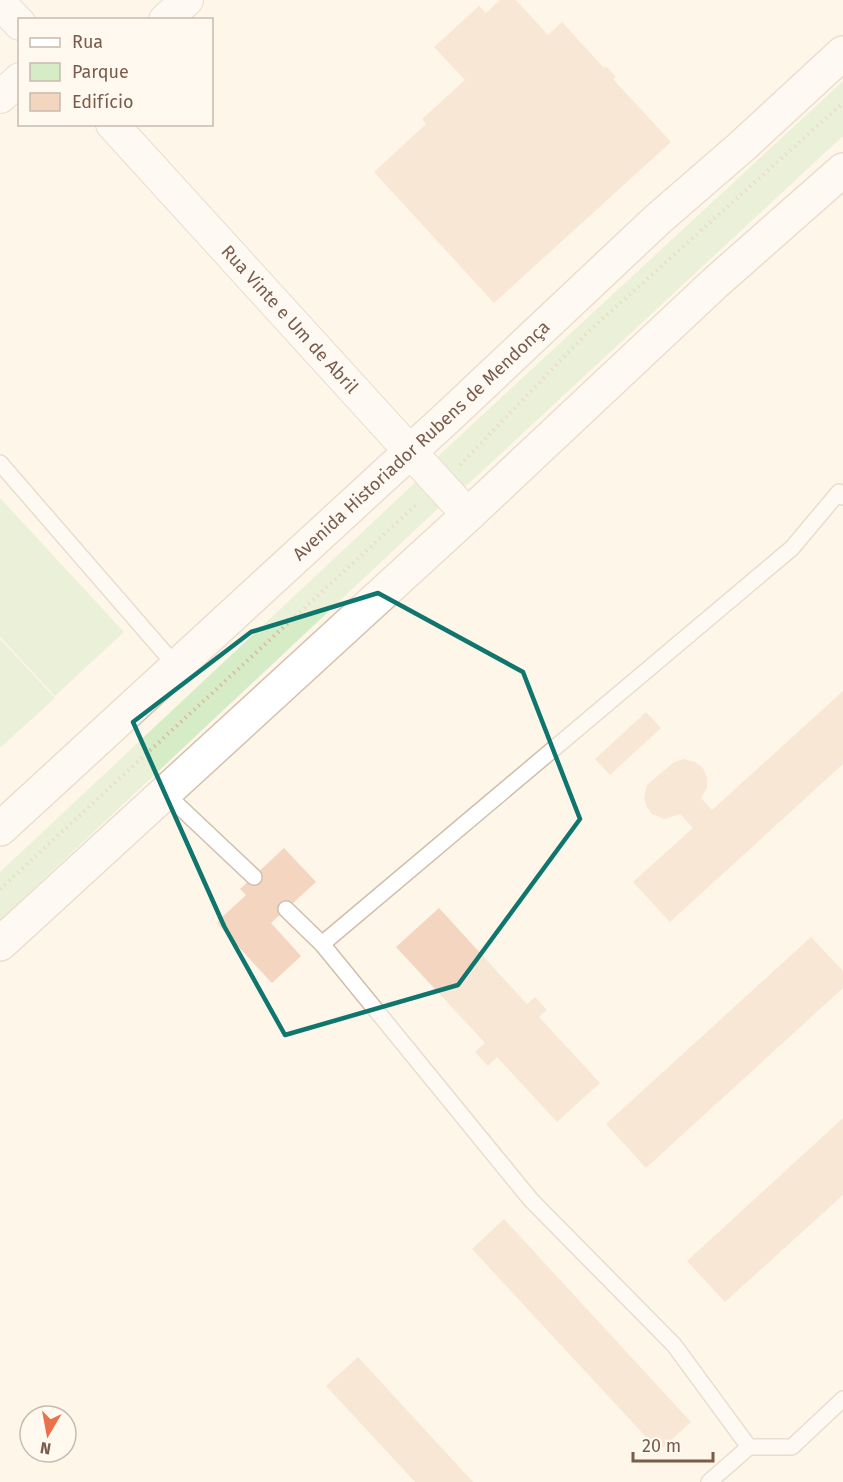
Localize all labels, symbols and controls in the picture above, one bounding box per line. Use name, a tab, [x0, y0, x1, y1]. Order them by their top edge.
legend	[18, 18, 213, 126]
text: Rua	[72, 31, 103, 53]
text: Parque	[72, 61, 129, 83]
text: Edifício	[72, 91, 134, 113]
street label: Rua Vinte e Um de Abril	[217, 240, 363, 398]
street label: Avenida Historiador Rubens de Mendonça	[288, 316, 554, 565]
north arrow	[18, 1404, 78, 1464]
scale bar	[633, 1425, 712, 1463]
text: 20 m	[642, 1435, 681, 1457]
text: N	[39, 1438, 52, 1459]

